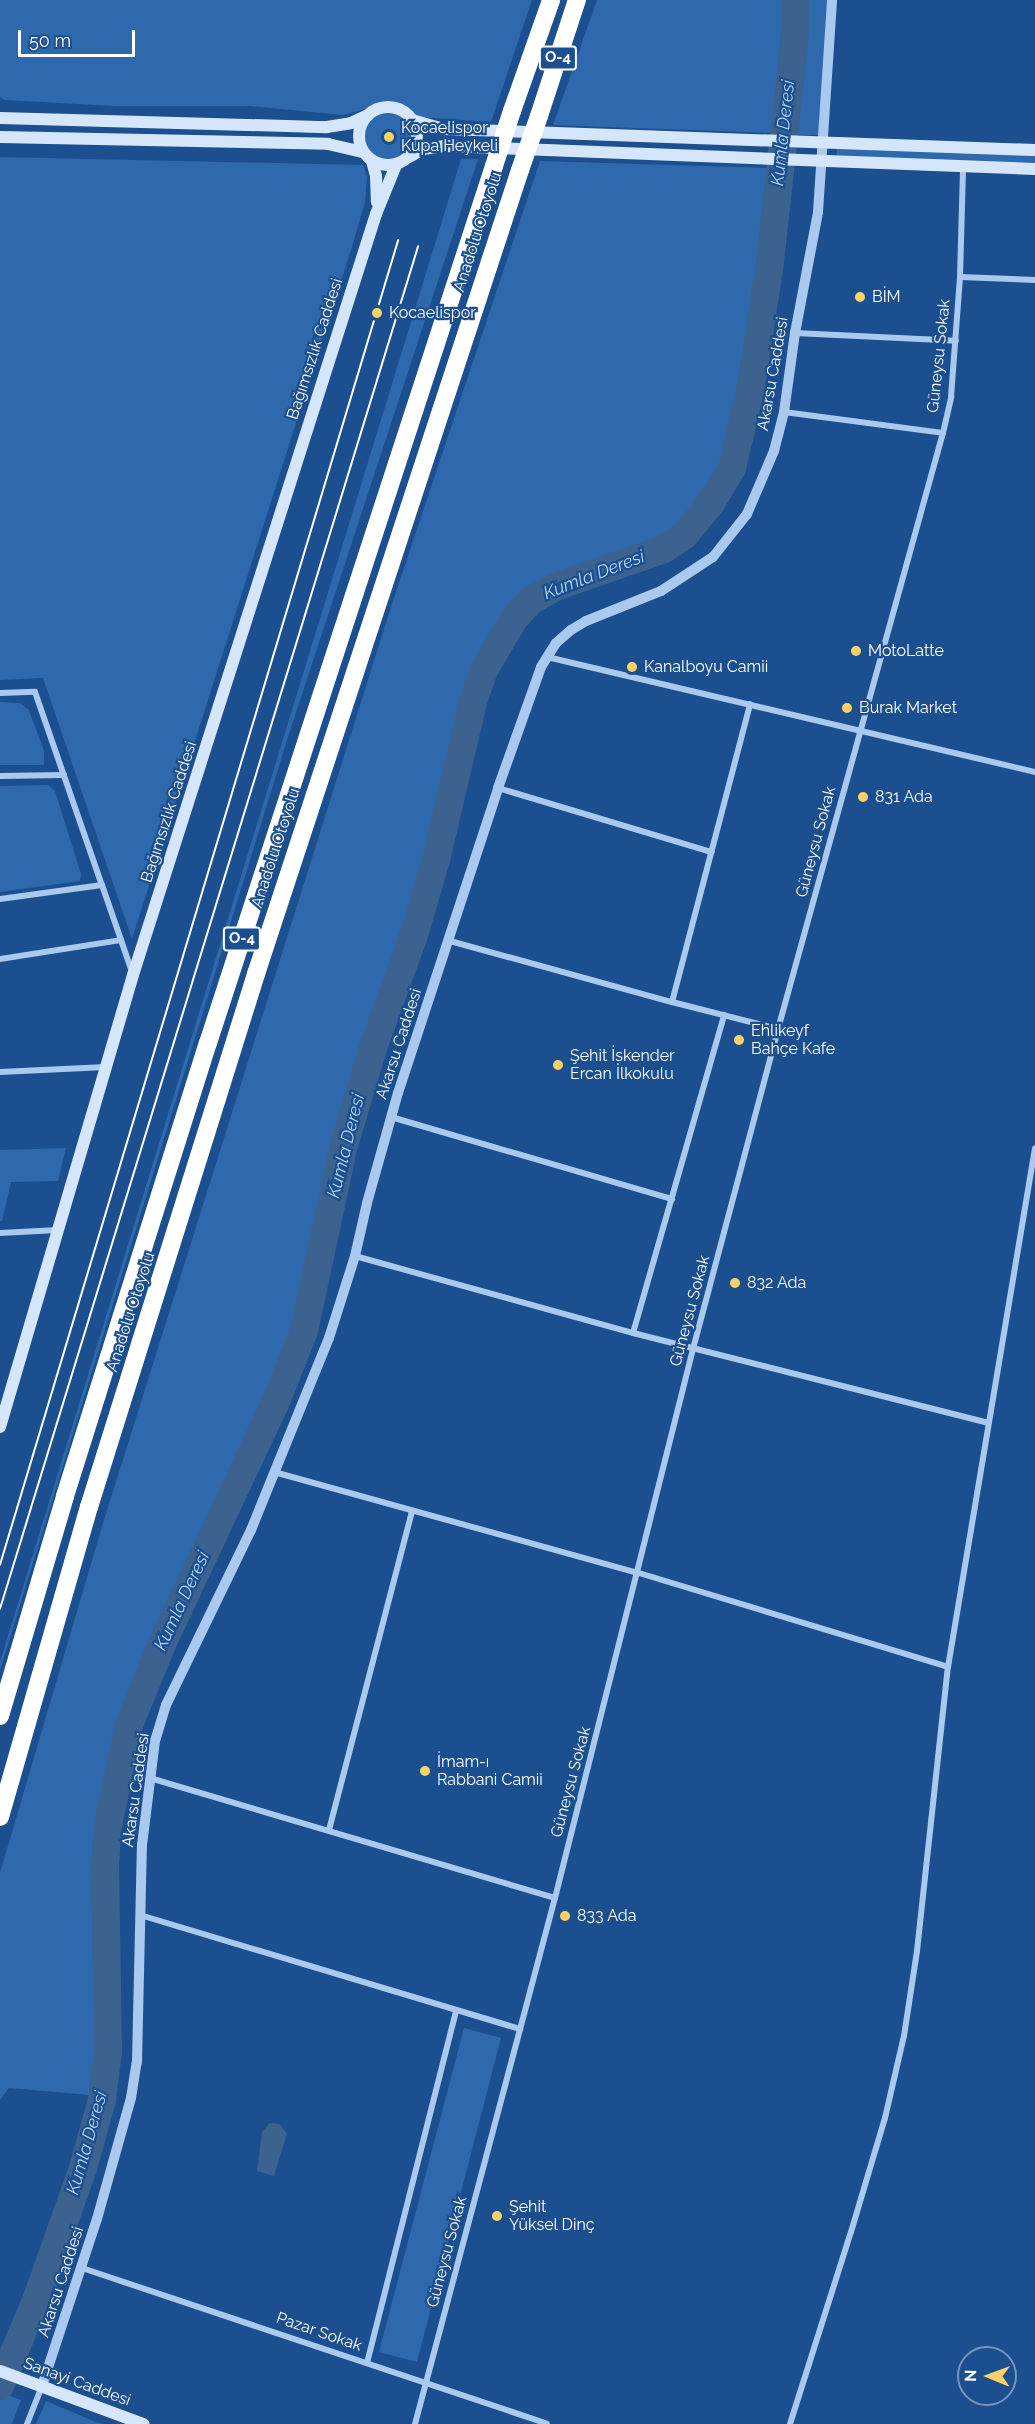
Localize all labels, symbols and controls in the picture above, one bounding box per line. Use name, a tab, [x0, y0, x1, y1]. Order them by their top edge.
scale bar	[21, 18, 138, 56]
text: 50 m	[29, 30, 71, 51]
road number: O-4	[538, 46, 578, 70]
water label: Kumla Deresi	[767, 79, 799, 187]
place label: Kocaelispor Kupa Heykeli	[401, 118, 498, 156]
marker: Kocaelispor Kupa Heykeli	[382, 130, 396, 144]
street label: Anadolu Otoyolu	[450, 170, 506, 294]
street label: Bağımsızlık Caddesi	[283, 276, 347, 422]
place label: BİM	[872, 287, 901, 307]
marker: BİM	[853, 290, 867, 304]
street label: Güneysu Sokak	[923, 298, 955, 414]
place label: Kocaelispor	[389, 303, 476, 323]
marker: Kocaelispor	[370, 306, 384, 320]
street label: Akarsu Caddesi	[754, 316, 792, 432]
water label: Kumla Deresi	[540, 546, 648, 604]
place label: MotoLatte	[868, 641, 944, 661]
marker: MotoLatte	[849, 644, 863, 658]
place label: Kanalboyu Camii	[644, 657, 768, 677]
marker: Kanalboyu Camii	[625, 660, 639, 674]
place label: Burak Market	[859, 698, 957, 718]
marker: Burak Market	[840, 701, 854, 715]
street label: Bağımsızlık Caddesi	[137, 739, 201, 885]
street label: Güneysu Sokak	[792, 784, 840, 900]
street label: Anadolu Otoyolu	[248, 786, 304, 910]
place label: 831 Ada	[875, 787, 933, 807]
marker: 831 Ada	[856, 790, 870, 804]
road number: O-4	[222, 927, 262, 951]
street label: Akarsu Caddesi	[372, 986, 426, 1102]
place label: Ehlikeyf Bahçe Kafe	[751, 1021, 835, 1059]
marker: Ehlikeyf Bahçe Kafe	[732, 1033, 746, 1047]
place label: Şehit İskender Ercan İlkokulu	[570, 1046, 675, 1084]
marker: Şehit İskender Ercan İlkokulu	[551, 1058, 565, 1072]
water label: Kumla Deresi	[323, 1092, 369, 1200]
street label: Anadolu Otoyolu	[103, 1250, 159, 1374]
street label: Güneysu Sokak	[666, 1253, 714, 1369]
place label: 832 Ada	[747, 1273, 807, 1293]
marker: 832 Ada	[728, 1276, 742, 1290]
water label: Kumla Deresi	[150, 1548, 214, 1654]
street label: Güneysu Sokak	[547, 1724, 595, 1840]
street label: Akarsu Caddesi	[118, 1732, 154, 1848]
place label: İmam-ı Rabbani Camii	[437, 1752, 543, 1790]
marker: İmam-ı Rabbani Camii	[418, 1764, 432, 1778]
place label: 833 Ada	[577, 1906, 637, 1926]
marker: 833 Ada	[558, 1909, 572, 1923]
water label: Kumla Deresi	[62, 2089, 112, 2197]
street label: Güneysu Sokak	[423, 2194, 471, 2310]
place label: Şehit Yüksel Dinç	[509, 2197, 595, 2235]
marker: Şehit Yüksel Dinç	[490, 2209, 504, 2223]
street label: Akarsu Caddesi	[34, 2224, 88, 2340]
street label: Pazar Sokak	[273, 2308, 365, 2356]
north arrow	[957, 2346, 1017, 2406]
street label: Sanayi Caddesi	[21, 2354, 133, 2410]
text: N	[961, 2369, 980, 2382]

